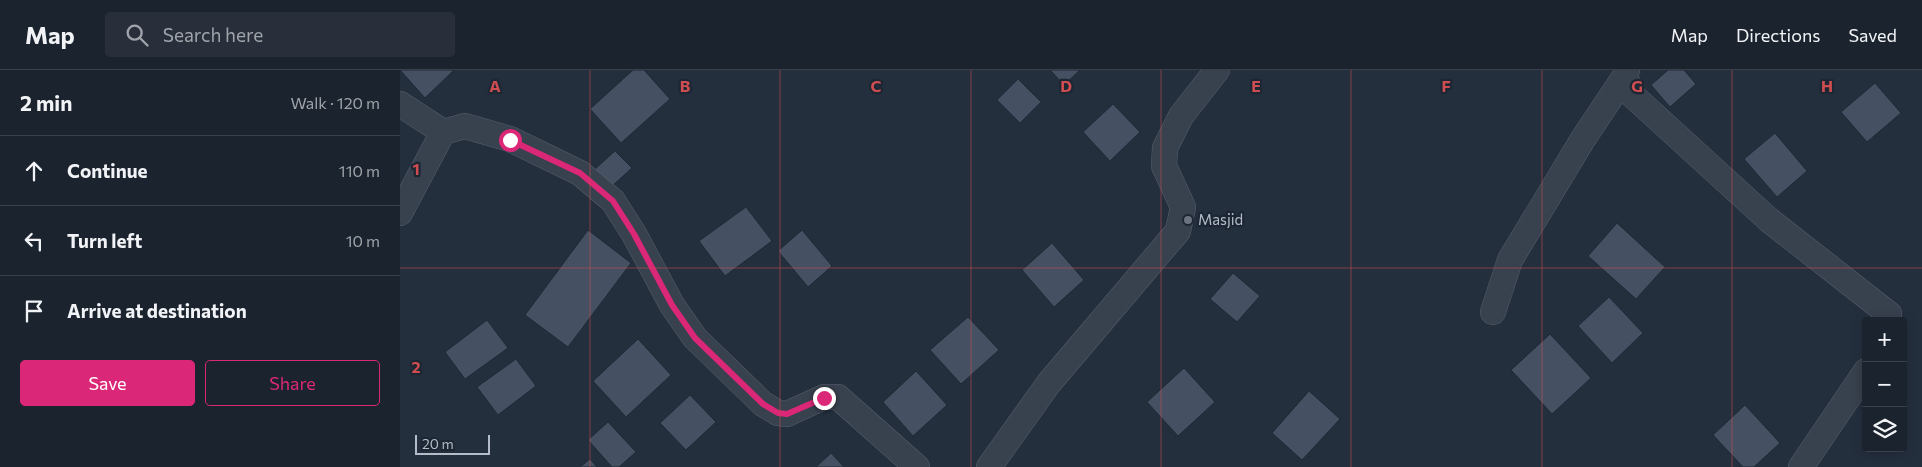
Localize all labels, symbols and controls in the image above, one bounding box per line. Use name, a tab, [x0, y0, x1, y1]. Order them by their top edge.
search box	[105, 12, 455, 57]
text: Map	[25, 20, 75, 49]
icon: search	[123, 21, 151, 49]
text: Search here	[163, 23, 263, 46]
text: Map	[1671, 24, 1708, 46]
text: Directions	[1736, 24, 1820, 46]
text: Saved	[1848, 24, 1897, 46]
text: A	[489, 76, 501, 95]
text: B	[680, 76, 691, 95]
text: C	[871, 76, 882, 95]
text: D	[1060, 76, 1072, 95]
text: E	[1251, 76, 1261, 95]
text: F	[1441, 76, 1451, 95]
text: G	[1631, 76, 1643, 95]
text: H	[1821, 76, 1833, 95]
text: 2 min	[20, 90, 72, 115]
text: Walk · 120 m	[290, 93, 380, 112]
route start	[499, 129, 522, 152]
icon: ahead	[20, 157, 48, 185]
text: Continue	[67, 159, 147, 182]
text: 1	[412, 159, 420, 178]
text: 110 m	[339, 161, 380, 180]
place label: Masjid	[1198, 210, 1243, 228]
marker: Masjid	[1182, 214, 1194, 226]
icon: left	[20, 227, 48, 255]
text: Turn left	[67, 229, 142, 252]
text: 10 m	[346, 231, 380, 250]
icon: arrive	[20, 297, 48, 325]
text: Arrive at destination	[67, 299, 247, 322]
map controls	[1862, 317, 1907, 452]
button: +	[1862, 317, 1907, 362]
text: 2	[411, 357, 421, 376]
button: Save	[20, 360, 195, 406]
button: Share	[205, 360, 380, 406]
button: −	[1862, 362, 1907, 407]
route end	[813, 387, 836, 410]
button: layers	[1862, 407, 1907, 452]
scale bar	[415, 432, 490, 455]
text: 20 m	[422, 435, 454, 452]

